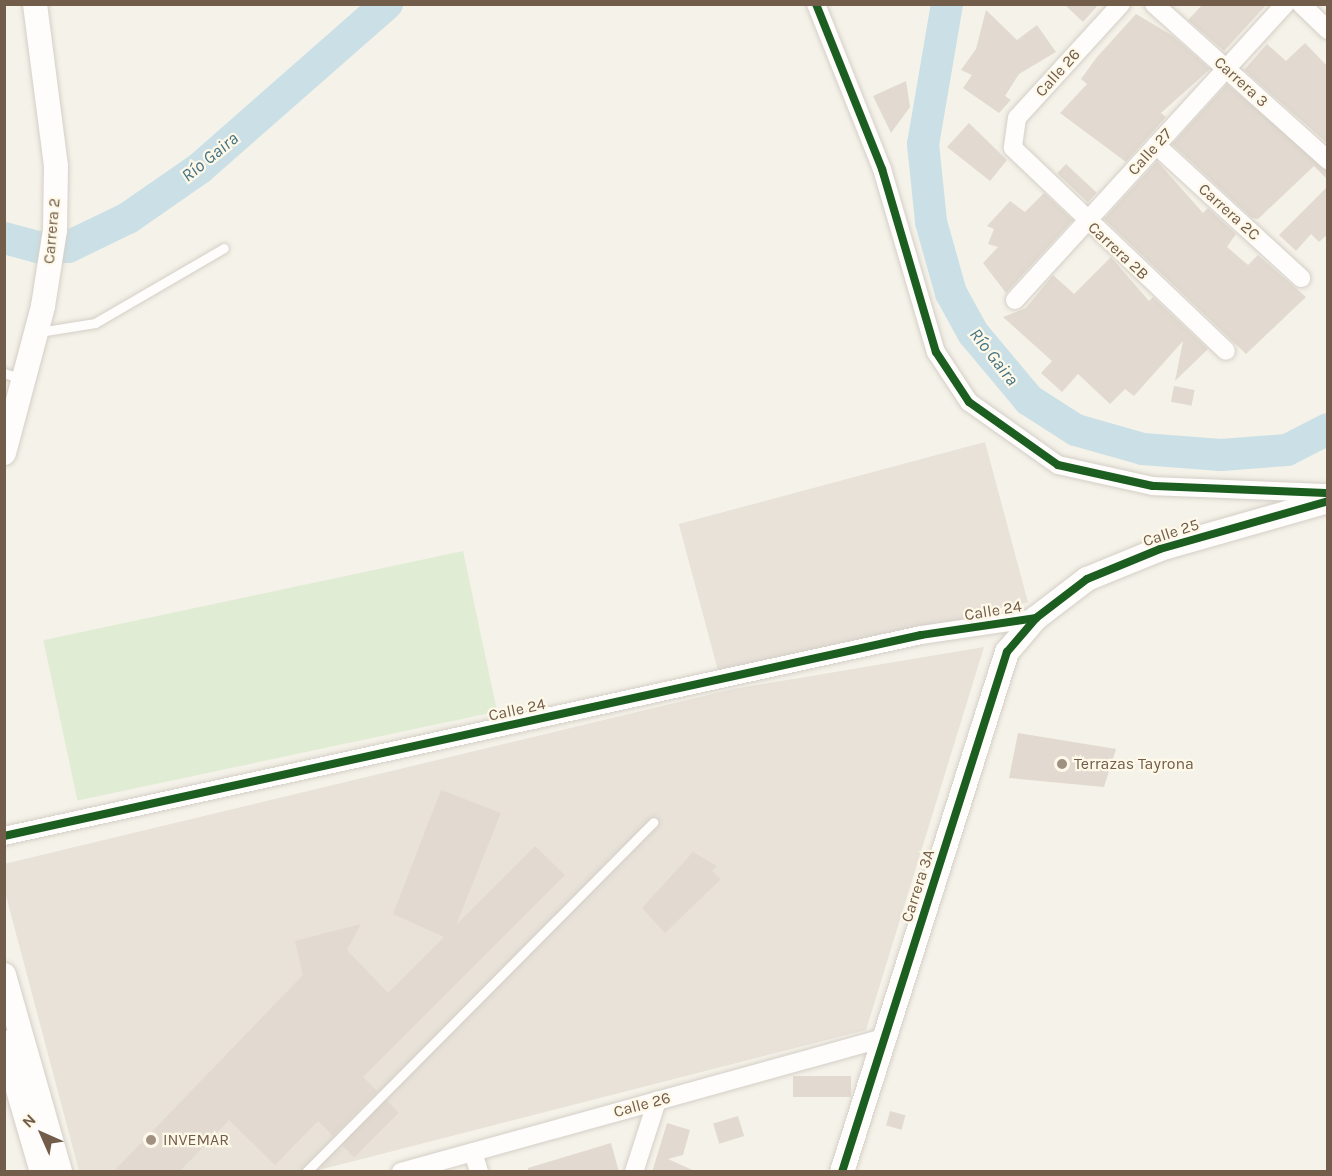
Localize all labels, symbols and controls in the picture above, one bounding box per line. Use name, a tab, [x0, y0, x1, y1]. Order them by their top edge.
street label: Calle 26	[1031, 45, 1085, 101]
street label: Carrera 3	[1210, 53, 1272, 111]
street label: Calle 27	[1124, 125, 1176, 179]
water label: Río Gaira	[177, 128, 243, 186]
street label: Carrera 2C	[1194, 179, 1264, 245]
street label: Carrera 2	[40, 197, 64, 265]
street label: Carrera 2B	[1084, 218, 1152, 284]
water label: Río Gaira	[965, 324, 1023, 390]
street label: Calle 25	[1141, 515, 1201, 551]
street label: Calle 24	[963, 597, 1023, 625]
street label: Calle 24	[487, 695, 547, 725]
place label: Terrazas Tayrona	[1074, 754, 1194, 774]
marker: Terrazas Tayrona	[1055, 757, 1069, 771]
street label: Carrera 3A	[897, 847, 939, 925]
street label: Calle 26	[611, 1088, 673, 1122]
north arrow	[12, 1104, 72, 1164]
text: N	[18, 1110, 40, 1132]
place label: INVEMAR	[163, 1130, 229, 1150]
marker: INVEMAR	[144, 1133, 158, 1147]

